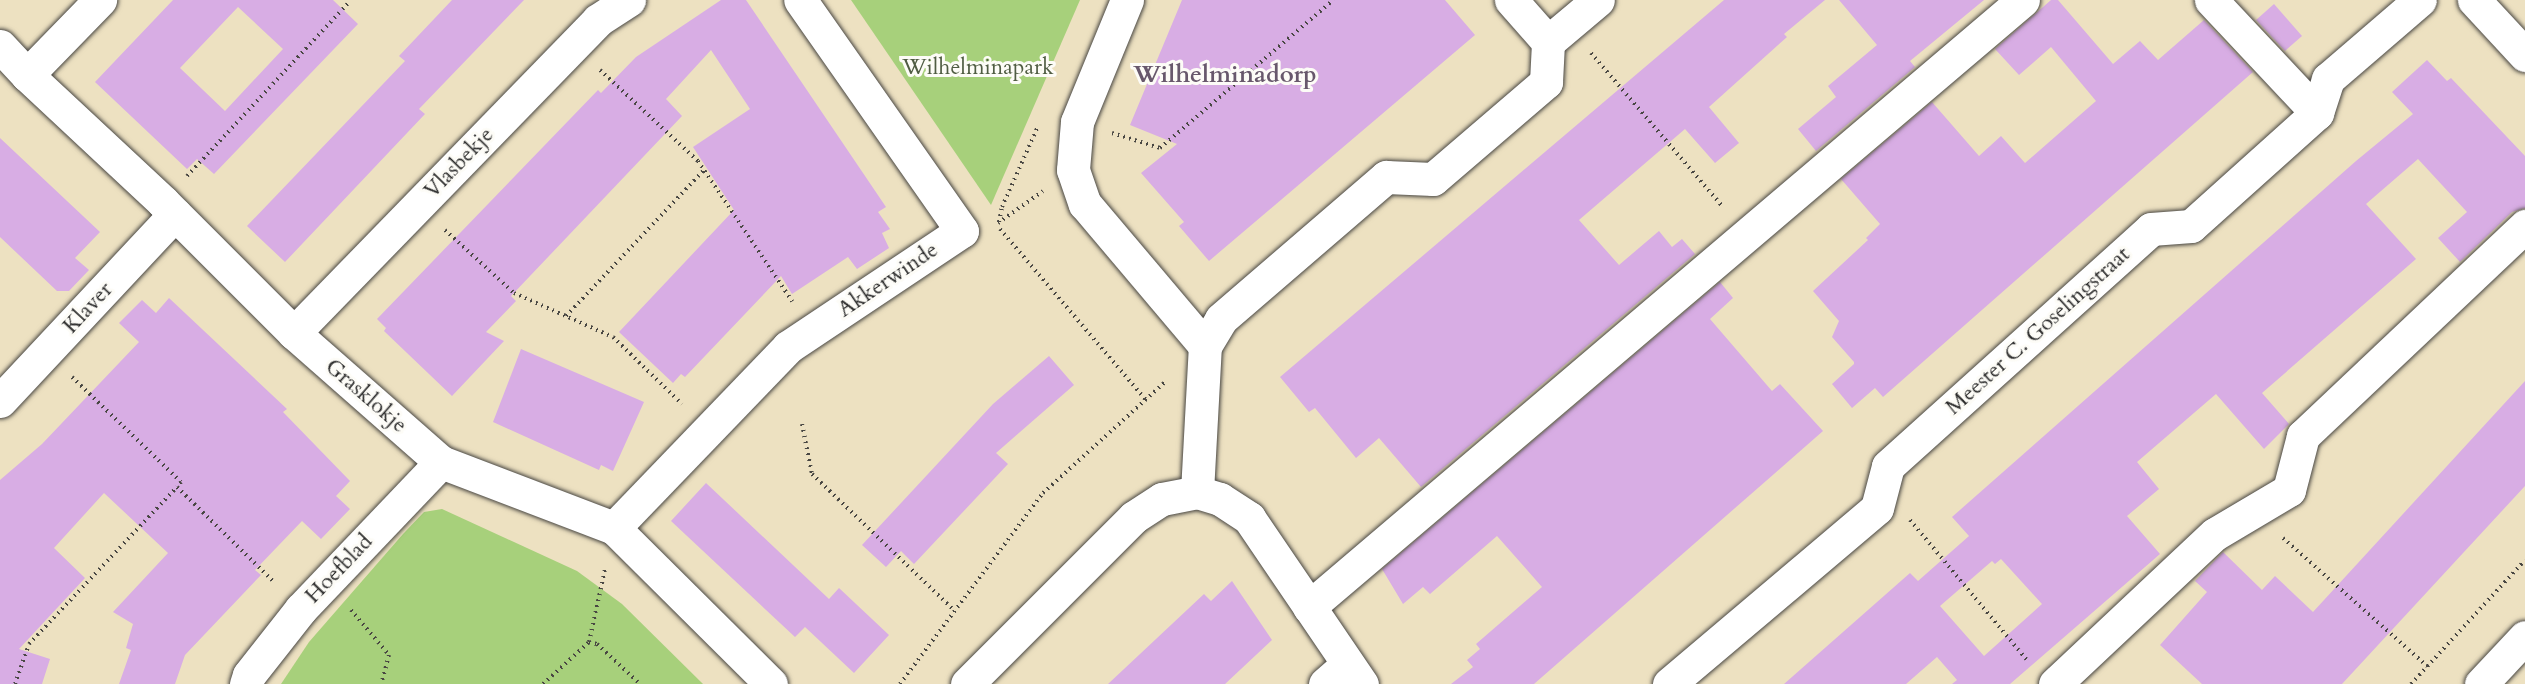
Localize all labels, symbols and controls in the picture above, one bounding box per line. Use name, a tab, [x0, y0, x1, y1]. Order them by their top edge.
park label: Wilhelminapark	[902, 55, 1054, 81]
district label: Wilhelminadorp	[1133, 61, 1317, 89]
street label: Vlasbekje	[419, 122, 499, 204]
street label: Akkerwinde	[833, 237, 943, 323]
street label: Meester C. Goselingstraat	[1940, 241, 2136, 421]
street label: Klaver	[58, 277, 118, 339]
street label: Grasklokje	[320, 353, 412, 439]
street label: Hoefblad	[300, 529, 378, 609]

